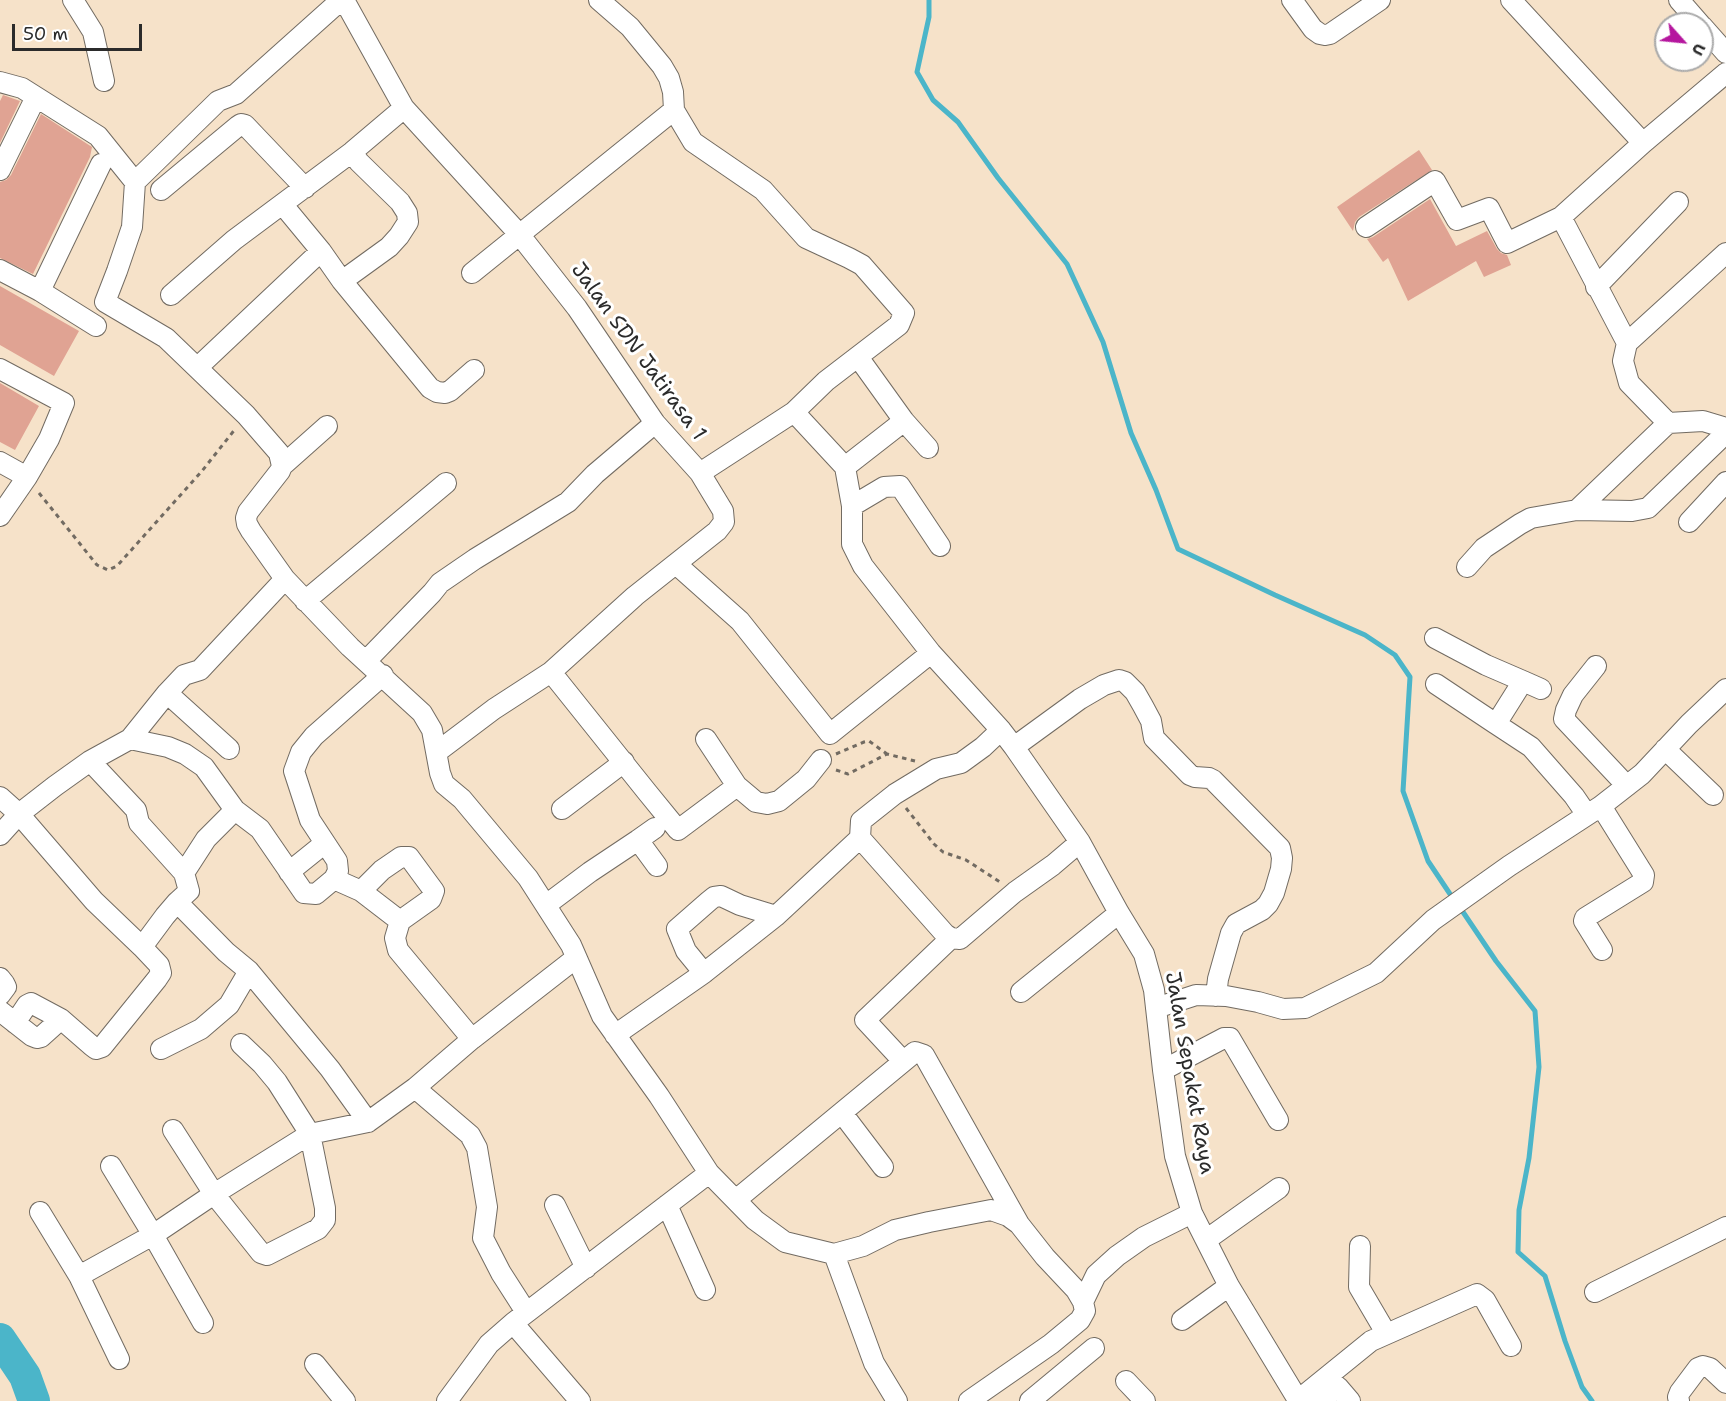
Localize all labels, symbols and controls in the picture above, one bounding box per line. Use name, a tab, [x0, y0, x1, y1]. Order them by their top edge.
scale bar	[15, 12, 146, 50]
north arrow	[1654, 12, 1714, 72]
text: 50 m	[23, 22, 68, 46]
text: U	[1687, 40, 1711, 59]
street label: Jalan SDN Jatirasa 1	[565, 258, 711, 446]
street label: Jalan Sepakat Raya	[1159, 970, 1219, 1176]

